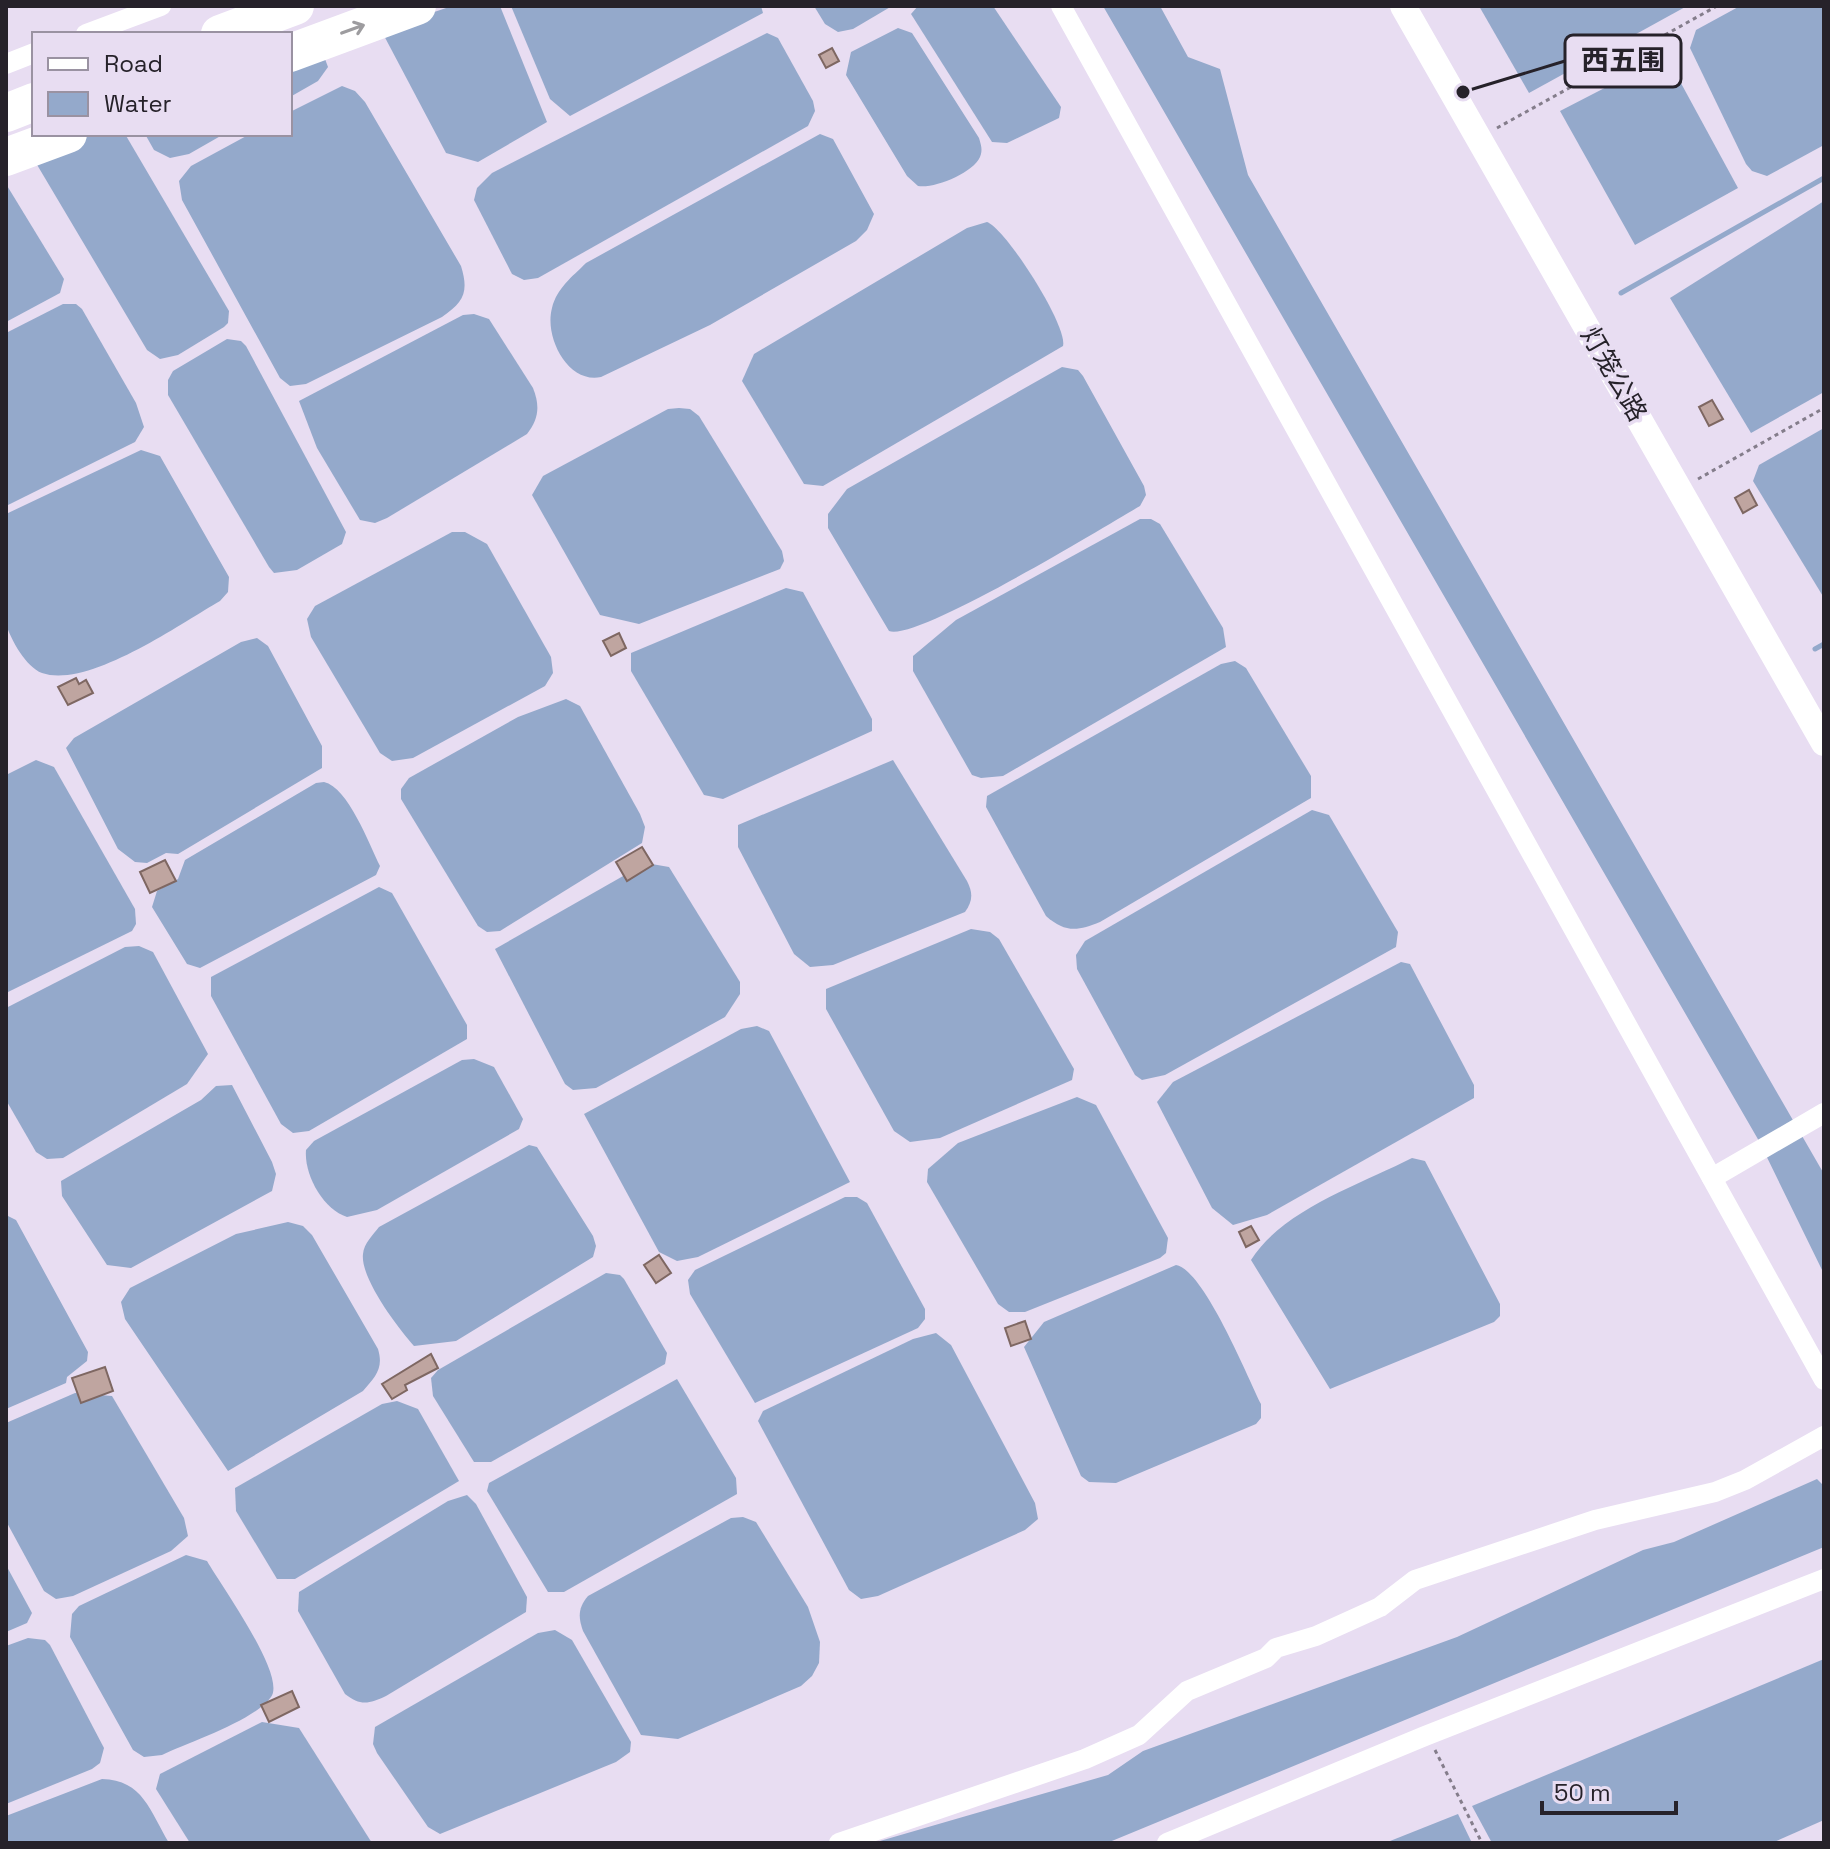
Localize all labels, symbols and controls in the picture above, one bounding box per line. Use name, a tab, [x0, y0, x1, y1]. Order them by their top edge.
one-way arrow	[341, 21, 365, 35]
legend	[32, 32, 292, 136]
callout: 西五围	[1565, 35, 1681, 87]
text: 西五围	[1581, 42, 1665, 78]
text: Road	[104, 48, 163, 79]
text: Water	[104, 88, 172, 119]
street label: 灯笼公路	[1573, 320, 1655, 428]
scale bar	[1542, 1765, 1676, 1815]
text: 50 m	[1554, 1777, 1611, 1808]

